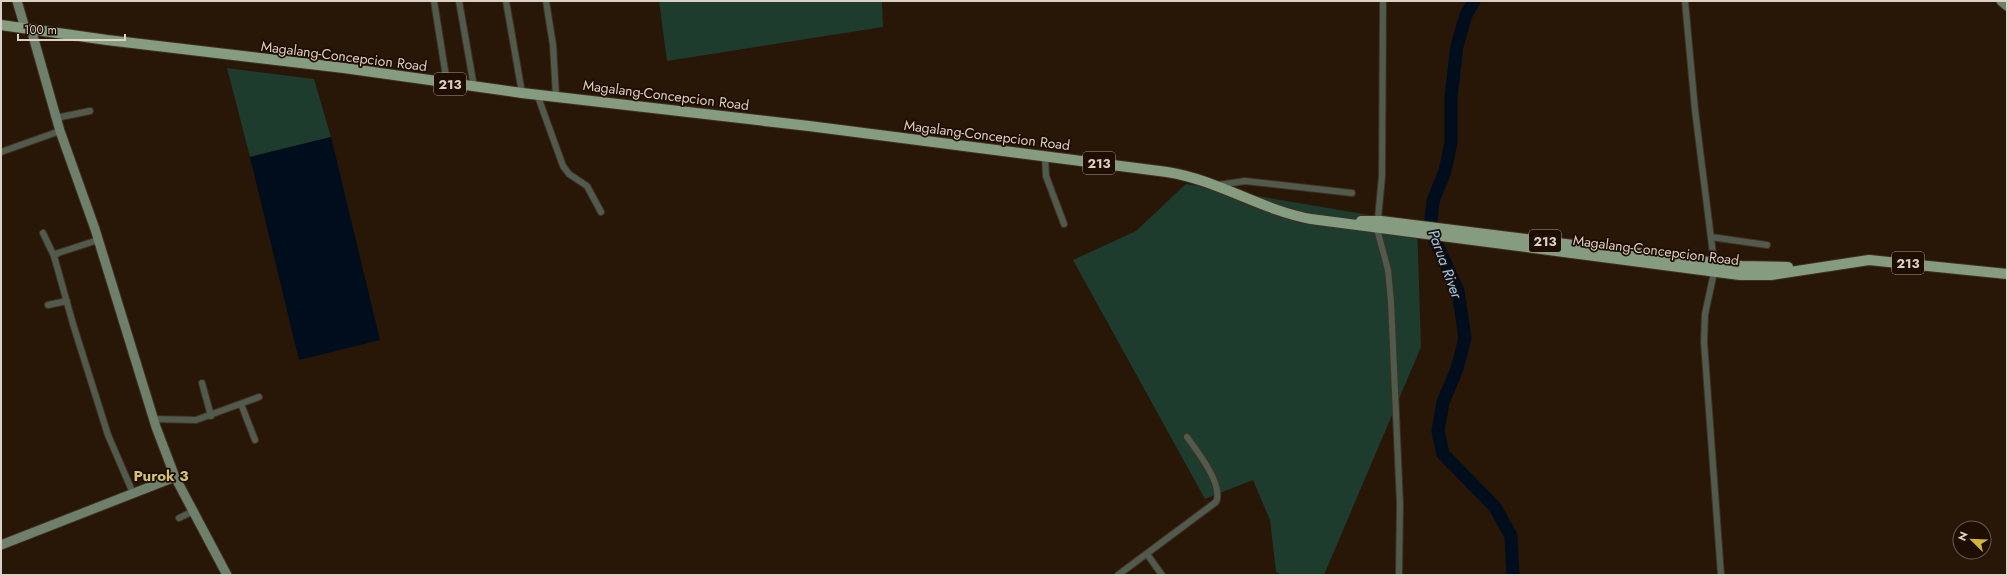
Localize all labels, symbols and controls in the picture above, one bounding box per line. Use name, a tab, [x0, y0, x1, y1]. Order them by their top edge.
scale bar	[18, 16, 125, 42]
text: 100 m	[24, 21, 57, 39]
street label: Magalang-Concepcion Road	[260, 36, 428, 76]
road number: 213	[434, 73, 466, 95]
street label: Magalang-Concepcion Road	[582, 75, 750, 115]
street label: Magalang-Concepcion Road	[903, 115, 1071, 155]
road number: 213	[1083, 152, 1115, 174]
water label: Parua River	[1422, 226, 1468, 302]
road number: 213	[1529, 230, 1561, 252]
street label: Magalang-Concepcion Road	[1572, 230, 1740, 270]
road number: 213	[1892, 252, 1924, 274]
district label: Purok 3	[134, 465, 188, 487]
north arrow	[1952, 520, 1992, 560]
text: N	[1954, 529, 1972, 543]

